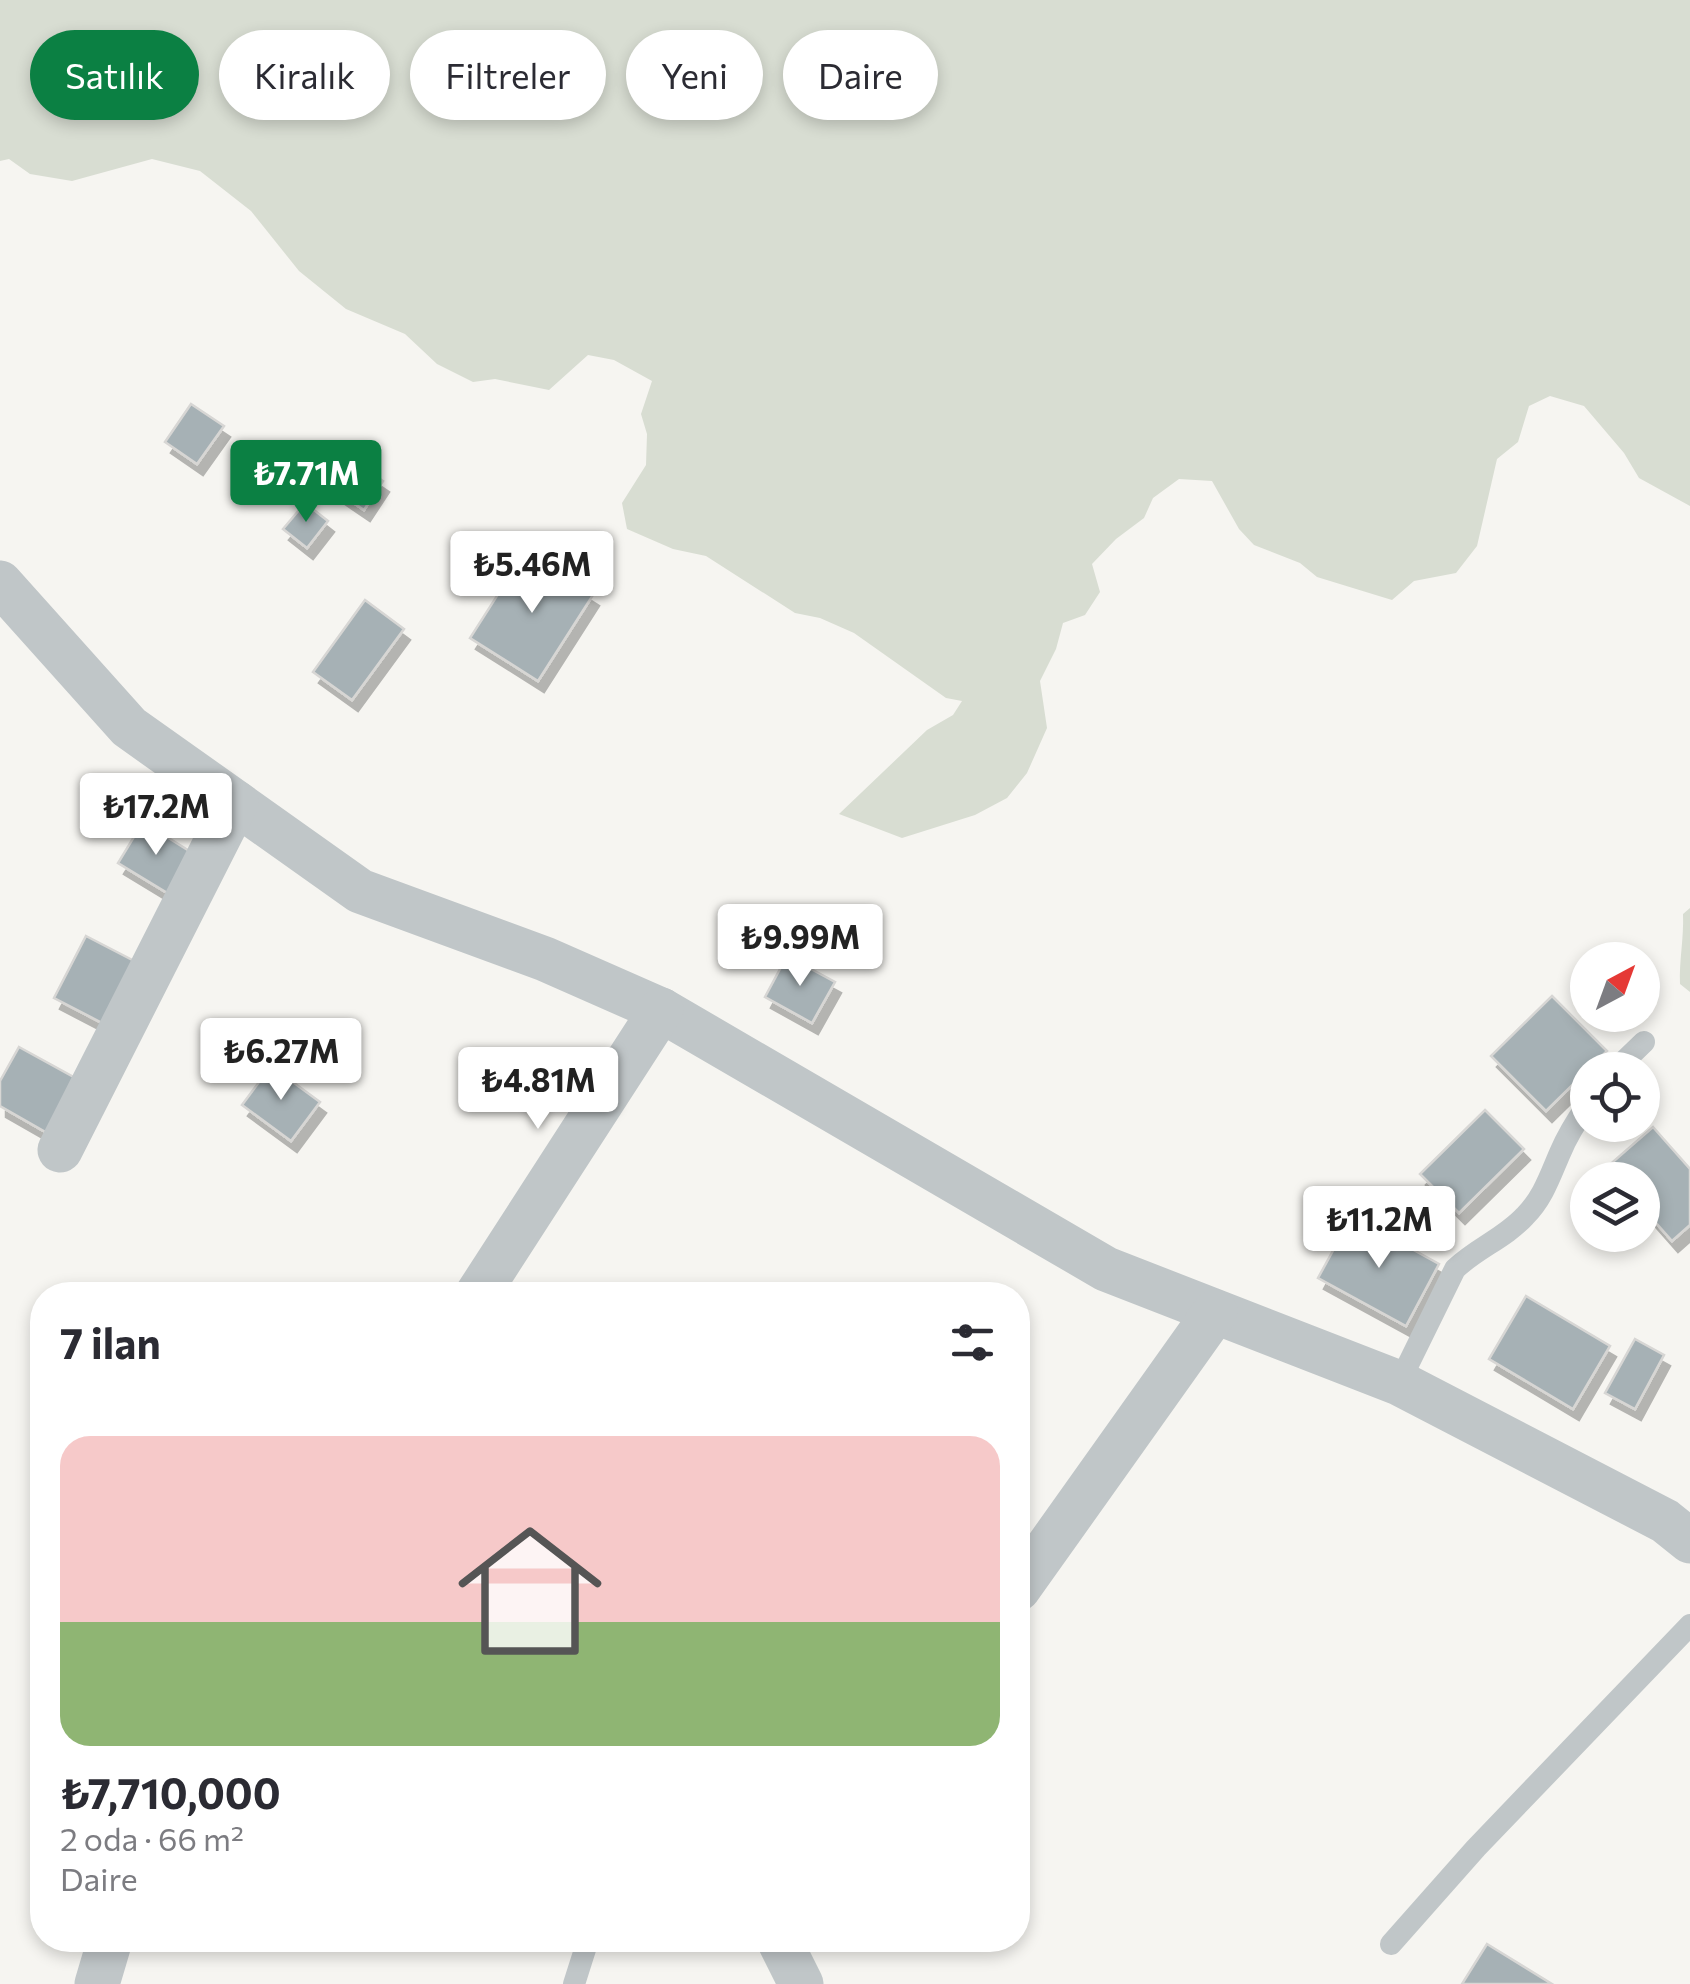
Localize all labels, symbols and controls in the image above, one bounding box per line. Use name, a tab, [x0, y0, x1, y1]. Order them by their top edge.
chip: Satılık	[30, 30, 199, 120]
chip: Kiralık	[219, 30, 390, 120]
chip: Filtreler	[410, 30, 606, 120]
chip: Yeni	[626, 30, 763, 120]
chip: Daire	[783, 30, 938, 120]
pin: ₺7.71M	[225, 440, 387, 525]
text: ₺7.71M	[252, 452, 360, 492]
pin: ₺5.46M	[451, 531, 613, 616]
text: ₺5.46M	[472, 543, 592, 583]
pin: ₺17.2M	[75, 773, 237, 858]
text: ₺17.2M	[102, 785, 210, 825]
pin: ₺9.99M	[719, 904, 881, 989]
text: ₺9.99M	[740, 916, 860, 956]
north arrow	[1570, 942, 1660, 1032]
map controls	[1570, 942, 1660, 1252]
pin: ₺6.27M	[200, 1018, 362, 1103]
text: ₺6.27M	[222, 1030, 340, 1070]
pin: ₺4.81M	[457, 1047, 619, 1132]
button: locate	[1570, 1052, 1660, 1142]
text: ₺4.81M	[480, 1059, 596, 1099]
button: layers	[1570, 1162, 1660, 1252]
pin: ₺11.2M	[1298, 1186, 1460, 1271]
text: ₺11.2M	[1325, 1198, 1433, 1238]
icon: filters	[945, 1315, 1000, 1370]
text: 7 ilan	[60, 1316, 161, 1368]
icon: home	[440, 1501, 620, 1681]
text: ₺7,710,000	[60, 1766, 281, 1818]
text: 2 oda · 66 m²	[60, 1818, 244, 1858]
text: Daire	[60, 1858, 138, 1898]

